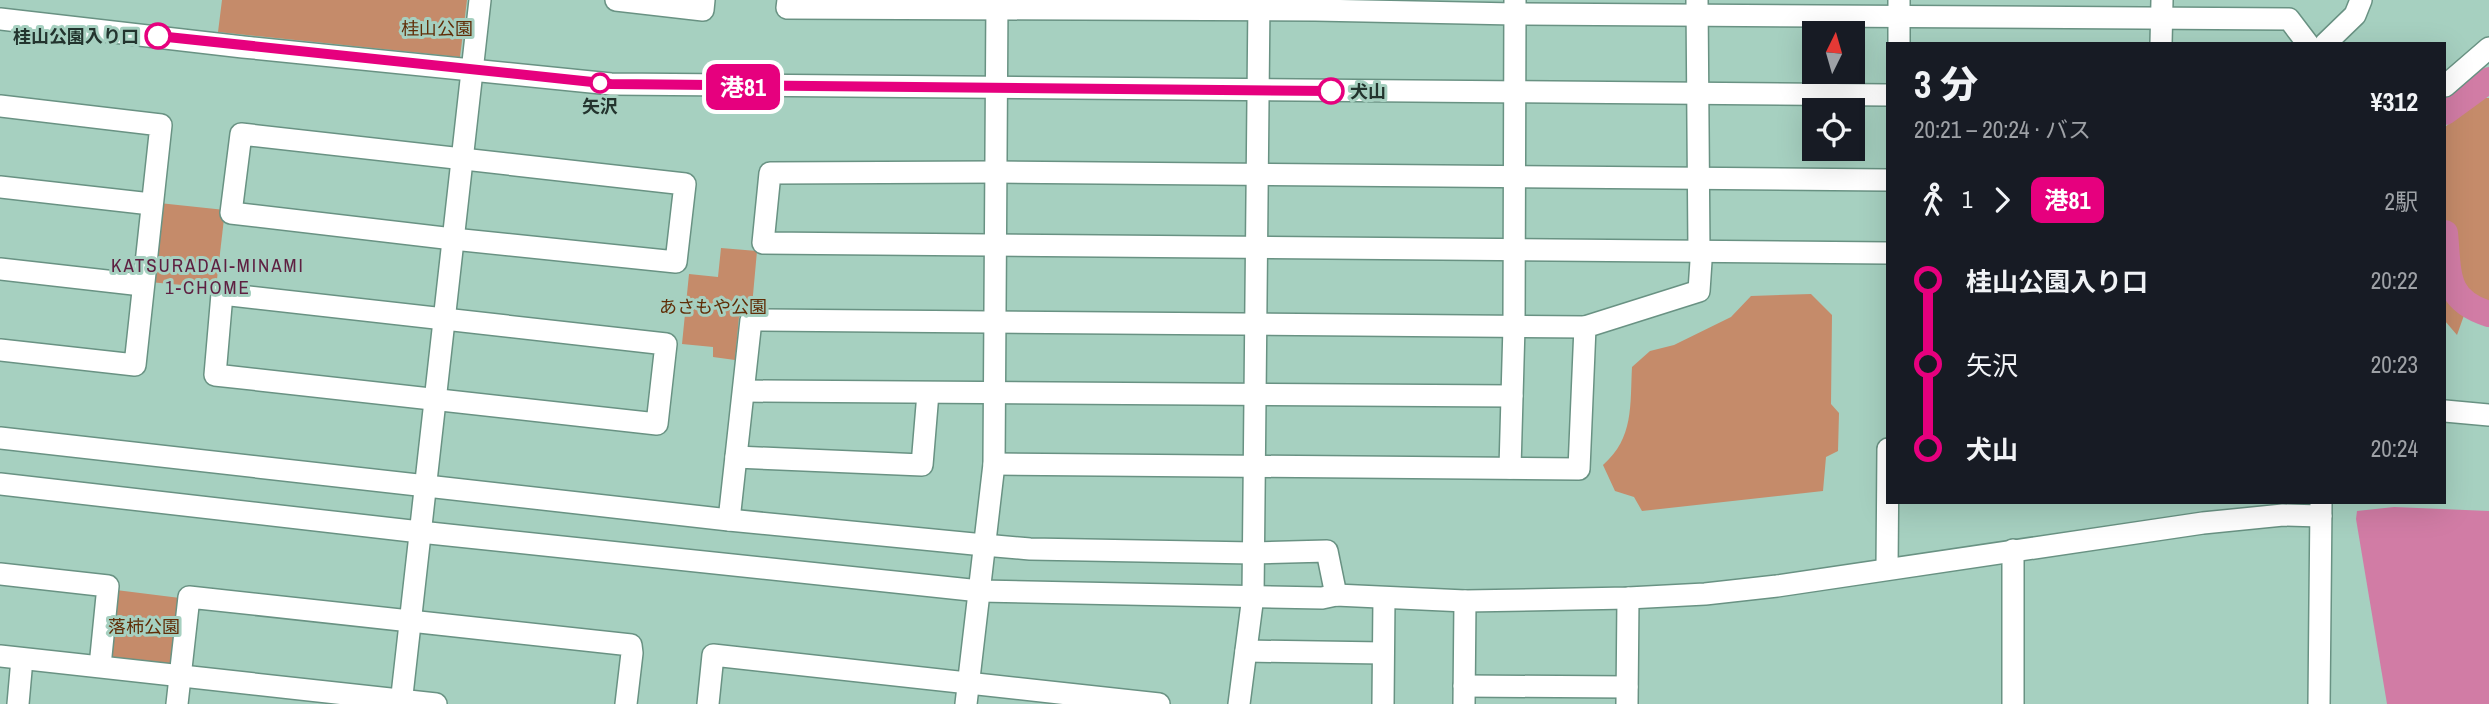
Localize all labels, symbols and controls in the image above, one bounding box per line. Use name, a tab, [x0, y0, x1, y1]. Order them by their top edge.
park label: 桂山公園	[401, 16, 473, 41]
north arrow	[1802, 21, 1866, 84]
map controls	[1802, 21, 1865, 161]
marker: 桂山公園入り口	[145, 23, 171, 49]
place label: 桂山公園入り口	[13, 24, 139, 49]
text: 3 分	[1914, 59, 1978, 110]
line badge: 港81	[703, 64, 783, 110]
text: 港81	[720, 71, 766, 103]
marker: 矢沢	[590, 73, 610, 93]
marker: 犬山	[1318, 78, 1344, 104]
place label: 犬山	[1350, 79, 1386, 104]
text: ¥312	[2371, 84, 2418, 119]
place label: 矢沢	[582, 94, 618, 119]
button: locate	[1802, 98, 1865, 161]
text: 20:21 – 20:24 · バス	[1914, 114, 2091, 145]
icon: walk	[1914, 181, 1952, 219]
icon: forward	[1983, 181, 2021, 219]
text: 1	[1962, 184, 1973, 215]
text: 港81	[2045, 184, 2090, 216]
text: 2駅	[2385, 186, 2418, 217]
district label: KATSURADAI-MINAMI 1-CHOME	[111, 252, 305, 300]
text: 桂山公園入り口	[1966, 264, 2148, 299]
text: 20:22	[2371, 265, 2418, 296]
park label: あさもや公園	[659, 294, 767, 319]
text: 矢沢	[1966, 348, 2018, 383]
text: 20:23	[2371, 349, 2418, 380]
text: 犬山	[1966, 432, 2018, 467]
text: 20:24	[2371, 433, 2418, 464]
park label: 落柿公園	[108, 614, 180, 639]

